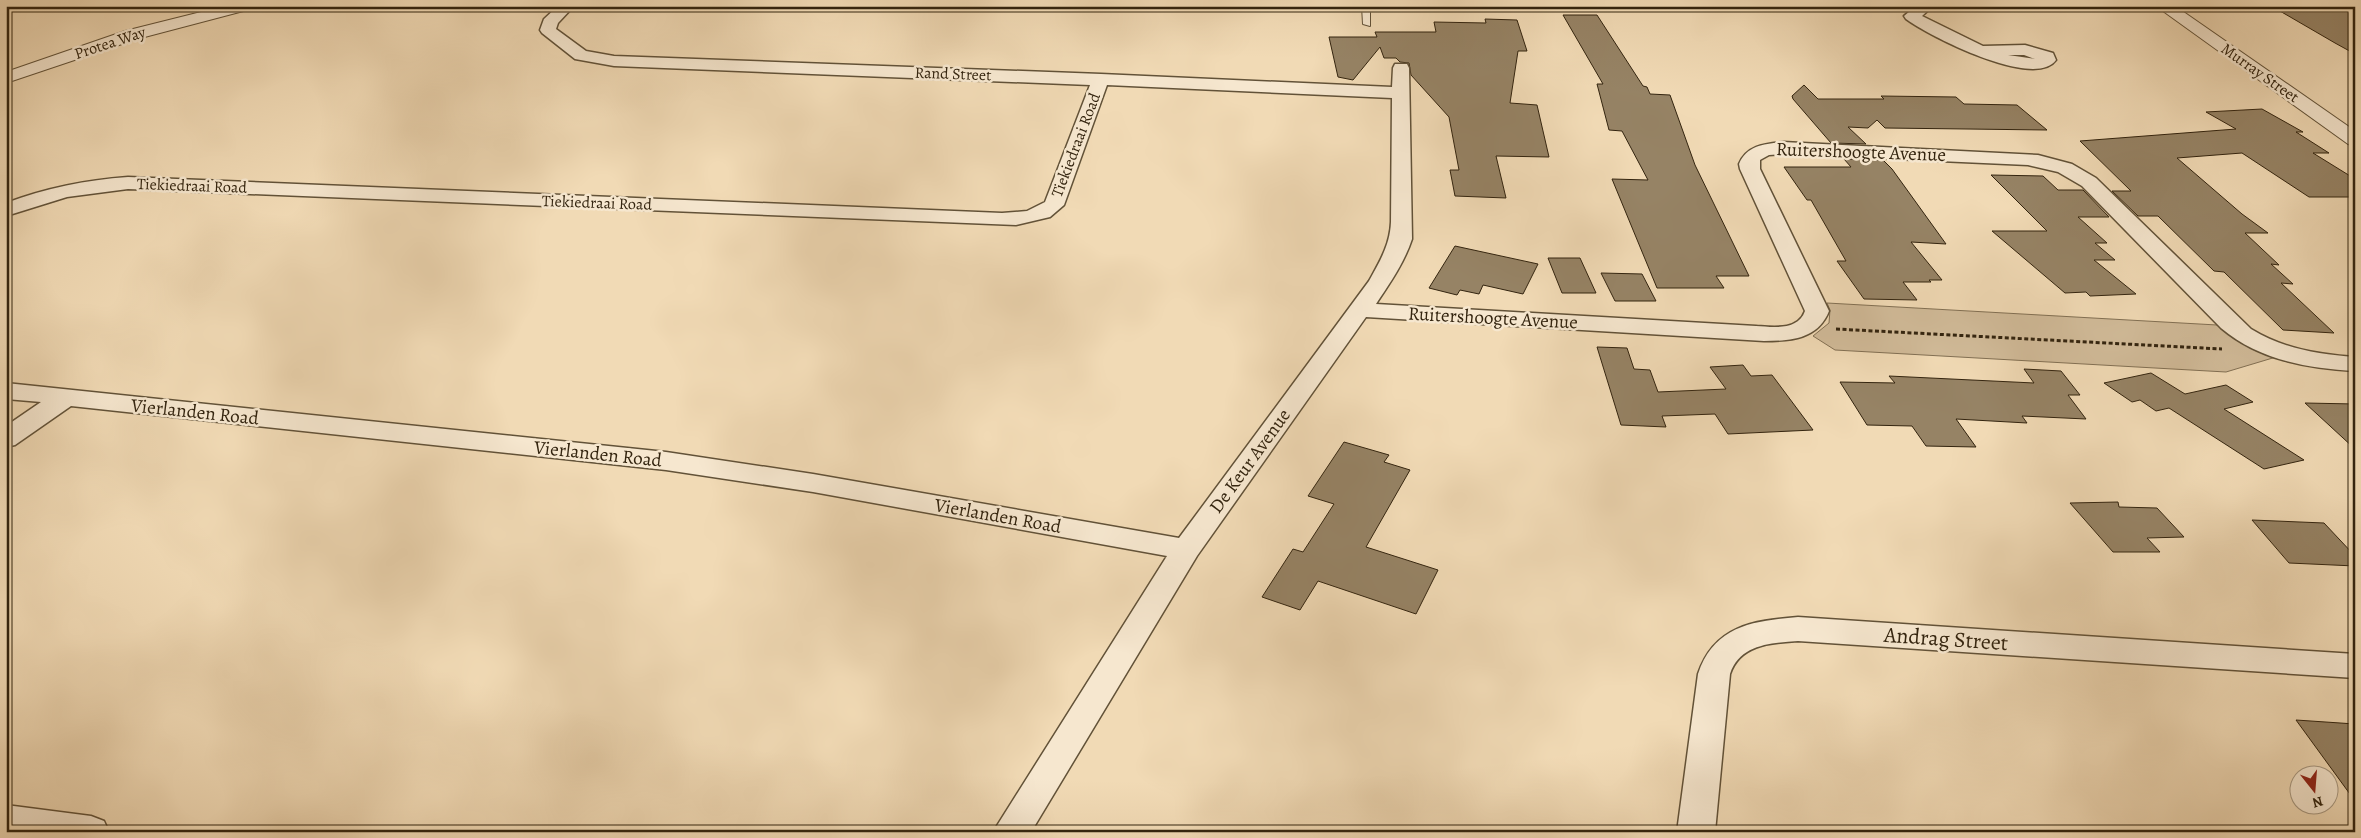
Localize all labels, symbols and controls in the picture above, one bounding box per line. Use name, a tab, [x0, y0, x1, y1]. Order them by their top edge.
street label: Protea Way	[72, 21, 149, 65]
street label: Murray Street	[2217, 38, 2303, 108]
street label: Rand Street	[914, 62, 992, 86]
street label: Tiekiedraai Road	[1046, 89, 1106, 200]
street label: Ruitershoogte Avenue	[1776, 136, 1946, 168]
street label: Tiekiedraai Road	[137, 173, 248, 199]
street label: Tiekiedraai Road	[542, 190, 653, 216]
street label: Ruitershoogte Avenue	[1407, 301, 1579, 335]
street label: Vierlanden Road	[129, 392, 261, 432]
street label: De Keur Avenue	[1203, 403, 1297, 519]
street label: Vierlanden Road	[532, 434, 664, 474]
street label: Vierlanden Road	[932, 492, 1064, 540]
street label: Andrag Street	[1882, 620, 2009, 658]
north arrow	[2288, 766, 2338, 816]
text: N	[2310, 791, 2325, 813]

